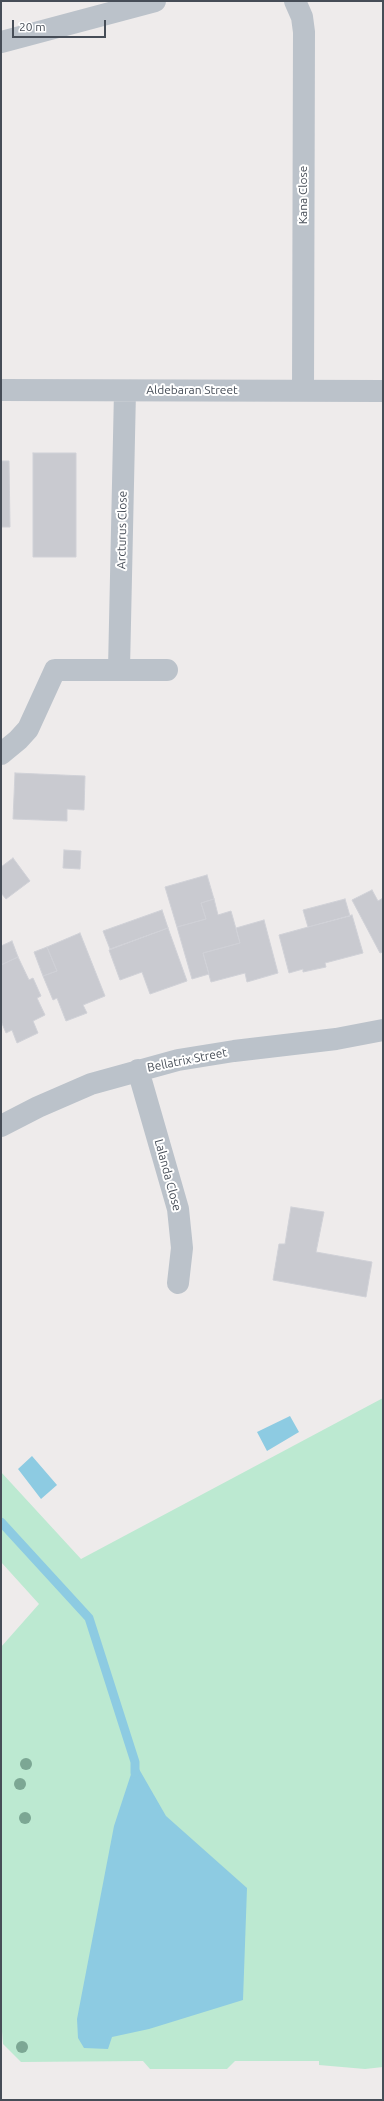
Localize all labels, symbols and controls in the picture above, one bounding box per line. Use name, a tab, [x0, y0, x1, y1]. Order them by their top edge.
scale bar	[14, 12, 108, 38]
text: 20 m	[19, 20, 46, 33]
street label: Kana Close	[296, 166, 310, 224]
street label: Aldebaran Street	[146, 383, 238, 397]
street label: Arcturus Close	[114, 491, 130, 569]
street label: Bellatrix Street	[146, 1045, 228, 1075]
street label: Lalanda Close	[151, 1138, 185, 1212]

